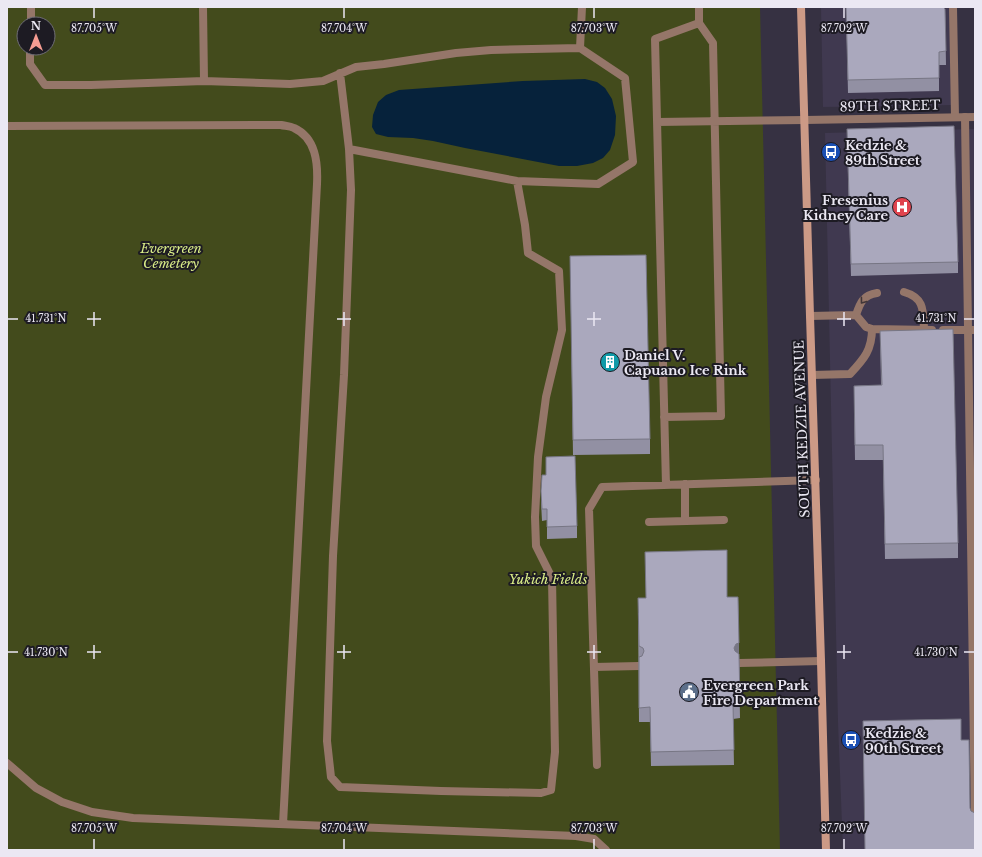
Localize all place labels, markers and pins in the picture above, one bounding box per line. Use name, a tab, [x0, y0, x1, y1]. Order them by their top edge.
place label: Kedzie & 89th Street	[845, 137, 920, 169]
bus stop icon: Kedzie & 89th Street	[820, 141, 842, 163]
place label: Fresenius Kidney Care	[803, 192, 888, 224]
hospital icon: Fresenius Kidney Care	[891, 196, 913, 218]
place label: Daniel V. Capuano Ice Rink	[624, 347, 747, 379]
building icon: Daniel V. Capuano Ice Rink	[599, 351, 621, 373]
place label: Evergreen Park Fire Department	[703, 677, 818, 709]
public building icon: Evergreen Park Fire Department	[678, 681, 700, 703]
place label: Kedzie & 90th Street	[865, 725, 941, 757]
bus stop icon: Kedzie & 90th Street	[840, 729, 862, 751]

